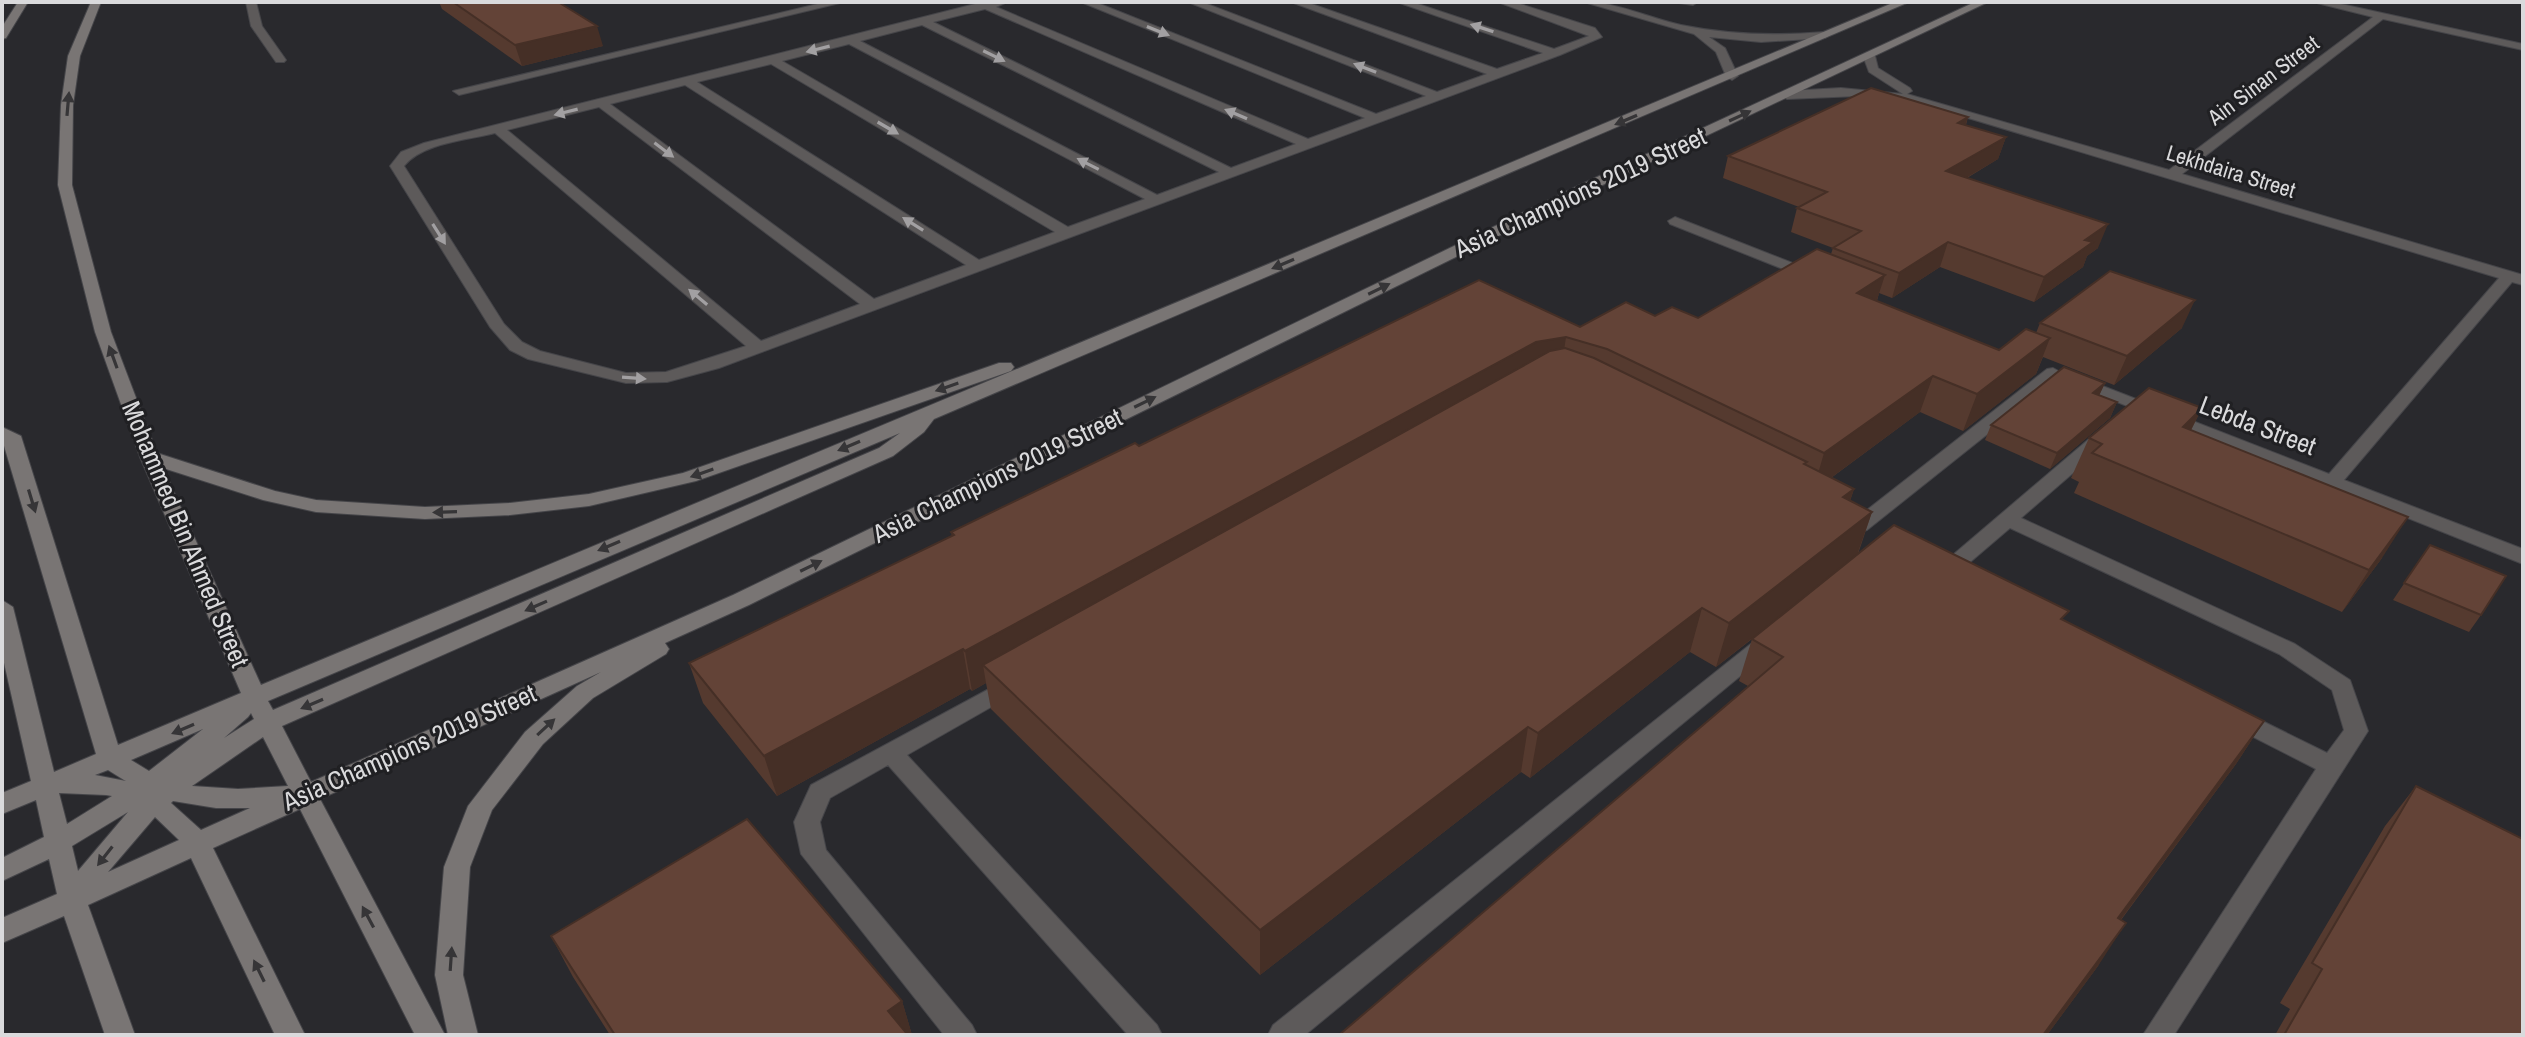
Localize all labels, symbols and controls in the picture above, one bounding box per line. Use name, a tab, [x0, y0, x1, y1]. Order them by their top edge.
one-way arrow	[1469, 22, 1493, 34]
one-way arrow	[1146, 25, 1170, 38]
street label: Ain Sinan Street	[2200, 28, 2325, 132]
one-way arrow	[805, 43, 830, 55]
one-way arrow	[982, 49, 1006, 63]
one-way arrow	[1353, 61, 1377, 74]
one-way arrow	[62, 91, 75, 116]
one-way arrow	[553, 106, 578, 119]
one-way arrow	[1224, 107, 1248, 120]
one-way arrow	[1728, 109, 1752, 123]
one-way arrow	[1614, 114, 1638, 127]
street label: Asia Champions 2019 Street	[1448, 118, 1712, 266]
one-way arrow	[877, 121, 899, 135]
street label: Lekhdaira Street	[2163, 137, 2299, 205]
one-way arrow	[654, 141, 674, 157]
one-way arrow	[1076, 157, 1099, 170]
one-way arrow	[902, 217, 923, 232]
one-way arrow	[432, 223, 446, 245]
one-way arrow	[1271, 257, 1295, 270]
one-way arrow	[1368, 282, 1391, 295]
one-way arrow	[688, 289, 708, 306]
one-way arrow	[106, 345, 119, 369]
one-way arrow	[622, 371, 648, 384]
one-way arrow	[935, 381, 959, 393]
street label: Lebda Street	[2195, 387, 2321, 463]
street label: Mohammed Bin Ahmed Street	[114, 396, 258, 672]
one-way arrow	[1134, 396, 1157, 409]
street label: Asia Champions 2019 Street	[865, 399, 1128, 551]
one-way arrow	[837, 439, 861, 452]
one-way arrow	[689, 467, 713, 479]
one-way arrow	[26, 489, 39, 513]
one-way arrow	[432, 506, 457, 519]
one-way arrow	[598, 540, 621, 553]
one-way arrow	[800, 559, 823, 572]
one-way arrow	[524, 599, 548, 613]
street label: Asia Champions 2019 Street	[276, 675, 541, 819]
one-way arrow	[300, 698, 324, 711]
one-way arrow	[537, 719, 556, 737]
one-way arrow	[171, 722, 195, 735]
one-way arrow	[97, 846, 113, 867]
one-way arrow	[361, 905, 374, 928]
one-way arrow	[445, 946, 458, 971]
one-way arrow	[252, 959, 266, 983]

